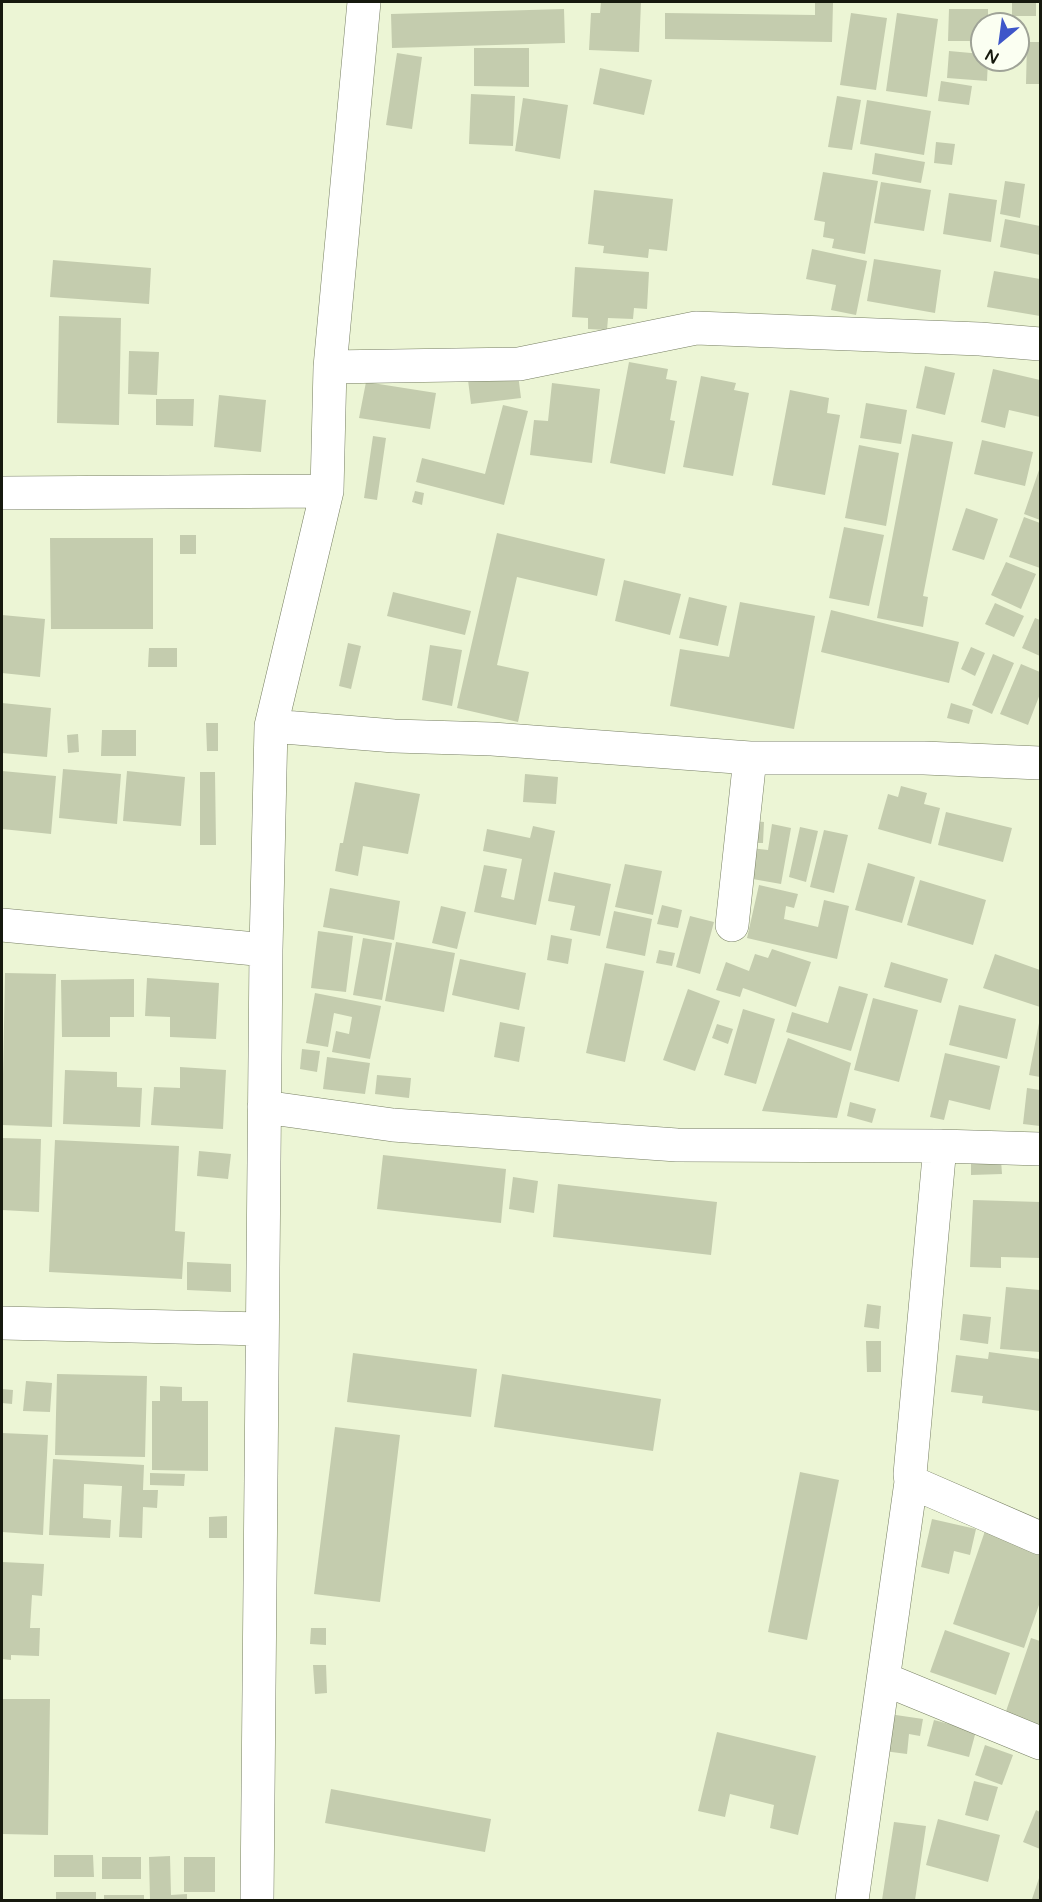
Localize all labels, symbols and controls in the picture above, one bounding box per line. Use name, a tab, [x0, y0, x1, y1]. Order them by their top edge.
north arrow	[970, 12, 1030, 72]
text: N	[982, 44, 1003, 68]

